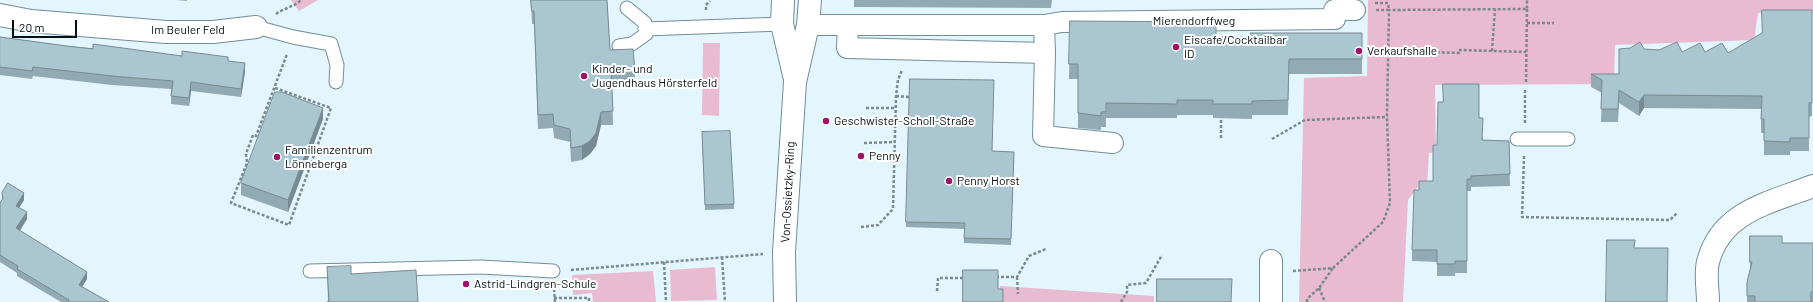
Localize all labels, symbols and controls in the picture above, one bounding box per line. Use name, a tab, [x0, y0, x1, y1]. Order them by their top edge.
scale bar	[14, 12, 79, 38]
street label: Mierendorffweg	[1153, 14, 1235, 28]
text: 20 m	[19, 20, 45, 34]
street label: Im Beuler Feld	[151, 23, 225, 37]
place label: Eiscafe/Cocktailbar ID	[1184, 33, 1287, 61]
marker: Eiscafe/Cocktailbar ID	[1171, 42, 1181, 52]
place label: Verkaufshalle	[1367, 44, 1437, 58]
marker: Verkaufshalle	[1354, 46, 1364, 56]
place label: Kinder- und Jugendhaus Hörsterfeld	[592, 62, 717, 90]
marker: Kinder- und Jugendhaus Hörsterfeld	[579, 71, 589, 81]
place label: Geschwister-Scholl-Straße	[834, 114, 974, 128]
marker: Geschwister-Scholl-Straße	[821, 116, 831, 126]
street label: Von-Ossietzky-Ring	[778, 141, 798, 243]
place label: Familienzentrum Lönneberga	[285, 143, 373, 171]
place label: Penny	[869, 149, 901, 163]
marker: Penny	[856, 151, 866, 161]
marker: Familienzentrum Lönneberga	[272, 152, 282, 162]
place label: Penny Horst	[957, 174, 1020, 188]
marker: Penny Horst	[944, 176, 954, 186]
place label: Astrid-Lindgren-Schule	[474, 277, 596, 291]
marker: Astrid-Lindgren-Schule	[461, 279, 471, 289]

